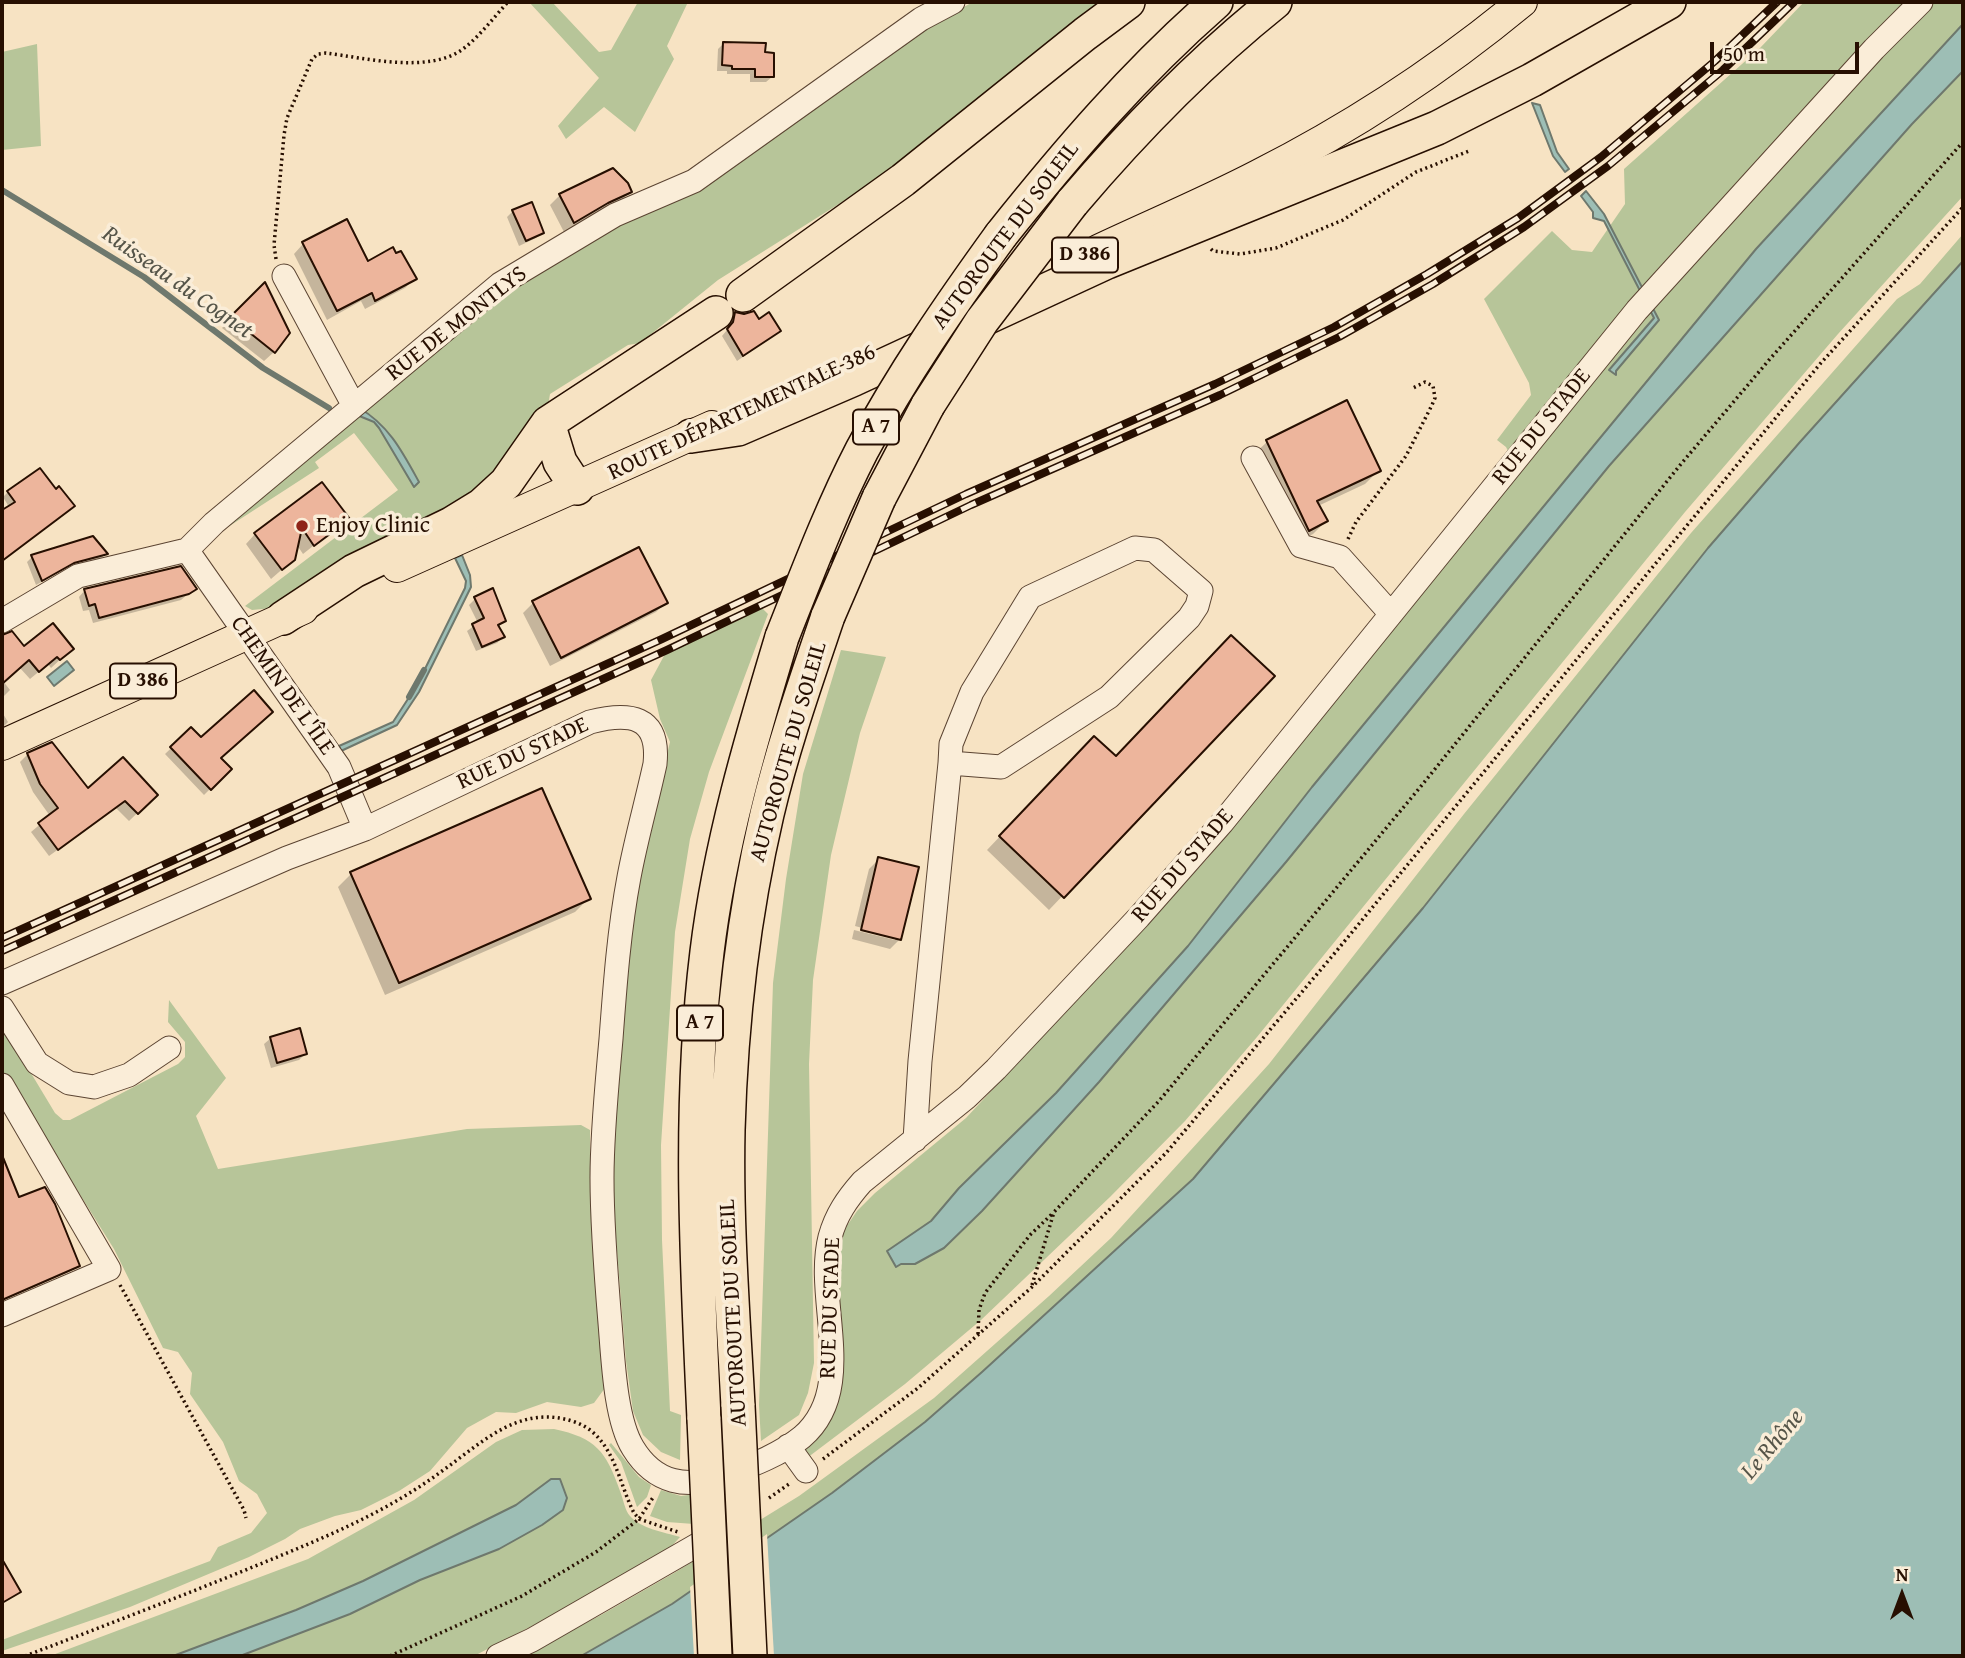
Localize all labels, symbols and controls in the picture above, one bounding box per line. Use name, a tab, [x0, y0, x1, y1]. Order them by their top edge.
scale bar	[1713, 28, 1862, 72]
text: 50 m	[1723, 38, 1765, 69]
street label: AUTOROUTE DU SOLEIL	[927, 137, 1085, 335]
water label: Ruisseau du Cognet	[96, 220, 258, 346]
road number: D 386	[1052, 238, 1118, 272]
street label: RUE DE MONTLYS	[381, 261, 533, 387]
street label: ROUTE DÉPARTEMENTALE 386	[604, 339, 880, 487]
street label: RUE DU STADE	[1487, 363, 1597, 491]
road number: A 7	[853, 410, 899, 444]
place label: Enjoy Clinic	[316, 512, 430, 540]
marker: Enjoy Clinic	[294, 518, 310, 534]
street label: CHEMIN DE L'ÎLE	[224, 611, 340, 761]
street label: AUTOROUTE DU SOLEIL	[744, 639, 834, 865]
road number: D 386	[110, 664, 176, 698]
street label: RUE DU STADE	[453, 712, 593, 796]
street label: RUE DU STADE	[1126, 804, 1240, 928]
road number: A 7	[677, 1006, 723, 1040]
street label: AUTOROUTE DU SOLEIL	[714, 1199, 754, 1427]
street label: RUE DU STADE	[815, 1237, 847, 1379]
water label: Le Rhône	[1735, 1404, 1811, 1486]
north arrow	[1867, 1560, 1937, 1630]
text: N	[1896, 1560, 1908, 1588]

